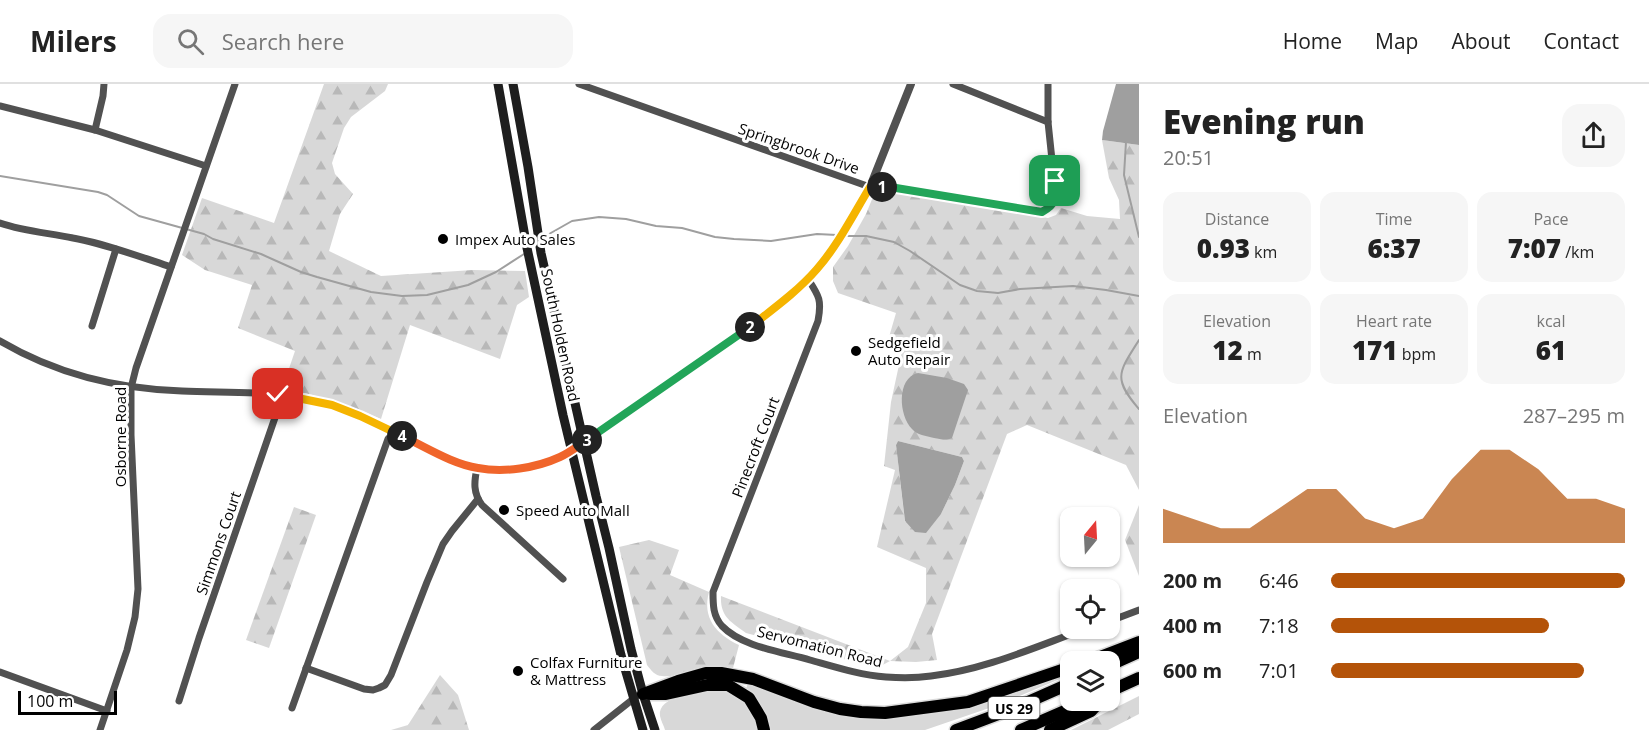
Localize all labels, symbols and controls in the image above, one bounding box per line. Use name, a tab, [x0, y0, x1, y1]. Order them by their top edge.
search box	[153, 14, 573, 68]
text: Milers	[30, 22, 117, 60]
icon: search	[174, 25, 207, 58]
text: Search here	[222, 26, 344, 56]
text: Home	[1283, 27, 1342, 55]
text: Map	[1375, 27, 1418, 55]
text: About	[1451, 27, 1511, 55]
text: Contact	[1544, 27, 1619, 55]
text: Evening run	[1163, 99, 1365, 144]
button: share	[1562, 104, 1625, 167]
street label: Springbrook Drive	[736, 118, 862, 178]
text: 20:51	[1163, 144, 1214, 171]
pin	[1029, 155, 1080, 206]
icon: arrive	[1038, 164, 1071, 197]
pin: 1	[867, 172, 897, 202]
text: 1	[877, 176, 887, 198]
text: Distance	[1205, 208, 1269, 230]
text: Time	[1376, 208, 1412, 230]
text: Pace	[1533, 208, 1569, 230]
place label: Impex Auto Sales	[455, 229, 575, 249]
text: 0.93	[1197, 230, 1250, 266]
text: 6:37	[1367, 230, 1421, 266]
text: 7:07	[1508, 230, 1561, 266]
marker: Impex Auto Sales	[436, 232, 450, 246]
text: km	[1250, 241, 1277, 263]
text: /km	[1561, 241, 1594, 263]
street label: South Holden Road	[537, 267, 585, 403]
text: Elevation	[1203, 310, 1271, 332]
text: Heart rate	[1356, 310, 1432, 332]
text: kcal	[1537, 310, 1566, 332]
pin: 2	[735, 312, 765, 342]
text: 2	[745, 316, 755, 338]
place label: Sedgefield Auto Repair	[868, 332, 950, 369]
text: 12	[1212, 332, 1243, 368]
text: 171	[1352, 332, 1398, 368]
text: 61	[1536, 332, 1566, 368]
text: m	[1243, 343, 1262, 365]
text: bpm	[1398, 343, 1436, 365]
marker: Sedgefield Auto Repair	[849, 344, 863, 358]
pin	[252, 368, 303, 419]
icon: check	[261, 377, 294, 410]
street label: Osborne Road	[110, 387, 130, 487]
street label: Pinecroft Court	[727, 394, 783, 500]
text: Elevation	[1163, 402, 1248, 429]
text: 287–295 m	[1523, 402, 1625, 429]
pin: 4	[387, 421, 417, 451]
text: 4	[397, 425, 407, 447]
pin: 3	[572, 425, 602, 455]
text: 3	[582, 429, 592, 451]
street label: Simmons Court	[191, 489, 245, 597]
place label: Speed Auto Mall	[516, 500, 630, 520]
marker: Speed Auto Mall	[497, 503, 511, 517]
north arrow	[1060, 507, 1120, 567]
map controls	[1060, 507, 1120, 711]
text: 200 m	[1163, 567, 1222, 594]
text: 6:46	[1259, 567, 1299, 594]
button: locate	[1060, 579, 1120, 639]
text: 400 m	[1163, 612, 1222, 639]
text: 7:18	[1259, 612, 1299, 639]
street label: Servomation Road	[755, 621, 885, 671]
button: layers	[1060, 651, 1120, 711]
place label: Colfax Furniture & Mattress	[530, 652, 643, 689]
text: 600 m	[1163, 657, 1222, 684]
text: 7:01	[1259, 657, 1299, 684]
marker: Colfax Furniture & Mattress	[511, 664, 525, 678]
scale bar	[18, 688, 117, 716]
text: 100 m	[27, 690, 73, 712]
road number: US 29	[988, 697, 1040, 719]

